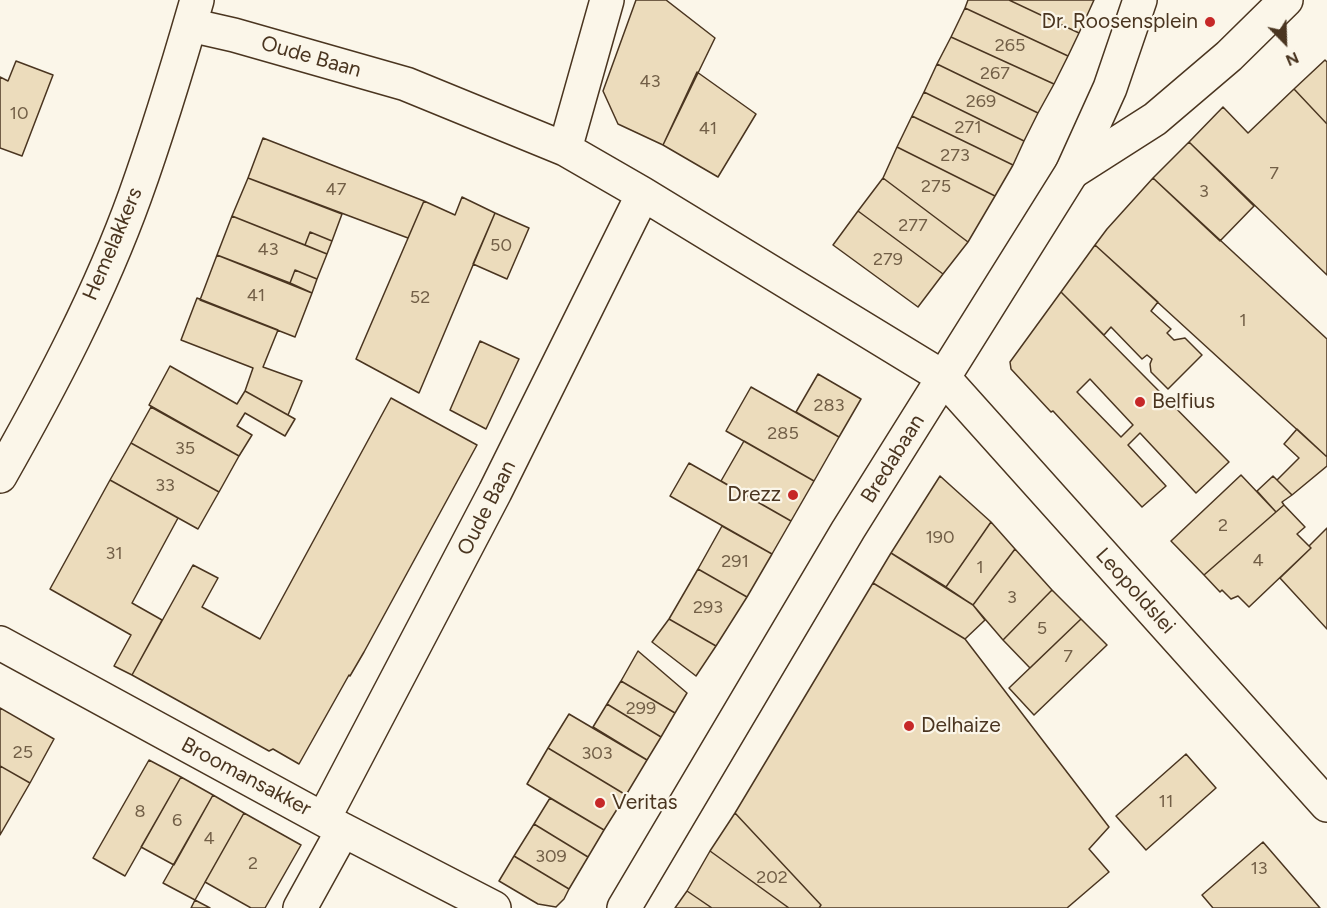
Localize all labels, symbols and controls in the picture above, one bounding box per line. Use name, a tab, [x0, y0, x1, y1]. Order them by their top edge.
place label: Dr. Roosensplein	[1042, 9, 1198, 35]
north arrow	[1255, 12, 1315, 72]
marker: Dr. Roosensplein	[1203, 15, 1217, 29]
street label: Oude Baan	[258, 31, 364, 83]
house number: 265	[995, 35, 1025, 57]
text: N	[1283, 48, 1302, 70]
house number: 267	[980, 63, 1010, 85]
house number: 43	[640, 71, 660, 93]
house number: 269	[966, 91, 996, 113]
house number: 10	[10, 103, 28, 125]
house number: 271	[954, 117, 982, 139]
house number: 41	[699, 118, 717, 140]
house number: 273	[940, 145, 970, 167]
house number: 7	[1269, 163, 1279, 185]
house number: 275	[921, 176, 951, 198]
house number: 47	[326, 179, 346, 201]
house number: 3	[1199, 181, 1209, 203]
street label: Hemelakkers	[78, 184, 148, 304]
house number: 277	[898, 215, 928, 237]
house number: 50	[490, 235, 512, 257]
house number: 43	[258, 239, 278, 261]
house number: 279	[873, 249, 903, 271]
house number: 41	[247, 285, 265, 307]
house number: 52	[410, 287, 430, 309]
house number: 1	[1239, 310, 1247, 332]
place label: Belfius	[1152, 389, 1215, 415]
house number: 283	[814, 395, 844, 417]
marker: Belfius	[1133, 395, 1147, 409]
street label: Bredabaan	[856, 410, 930, 508]
house number: 285	[767, 423, 799, 445]
house number: 35	[175, 438, 195, 460]
street label: Oude Baan	[452, 456, 522, 560]
house number: 33	[155, 475, 175, 497]
place label: Drezz	[727, 482, 781, 508]
marker: Drezz	[786, 488, 800, 502]
house number: 2	[1218, 515, 1228, 537]
house number: 190	[925, 527, 955, 549]
house number: 31	[105, 543, 123, 565]
street label: Leopoldslei	[1090, 543, 1180, 639]
house number: 4	[1252, 550, 1264, 572]
house number: 291	[721, 551, 749, 573]
house number: 1	[976, 557, 984, 579]
house number: 3	[1007, 587, 1017, 609]
house number: 293	[693, 597, 723, 619]
house number: 5	[1037, 618, 1047, 640]
house number: 7	[1063, 646, 1073, 668]
house number: 299	[626, 698, 656, 720]
place label: Delhaize	[921, 713, 1001, 739]
marker: Delhaize	[902, 719, 916, 733]
street label: Broomansakker	[177, 732, 315, 822]
house number: 25	[13, 742, 33, 764]
house number: 303	[581, 743, 613, 765]
place label: Veritas	[612, 790, 678, 816]
house number: 11	[1159, 791, 1173, 813]
marker: Veritas	[593, 796, 607, 810]
house number: 8	[134, 801, 146, 823]
house number: 6	[172, 810, 182, 832]
house number: 4	[203, 828, 215, 850]
house number: 309	[535, 846, 567, 868]
house number: 2	[248, 853, 258, 875]
house number: 13	[1250, 858, 1268, 880]
house number: 202	[756, 867, 788, 889]

